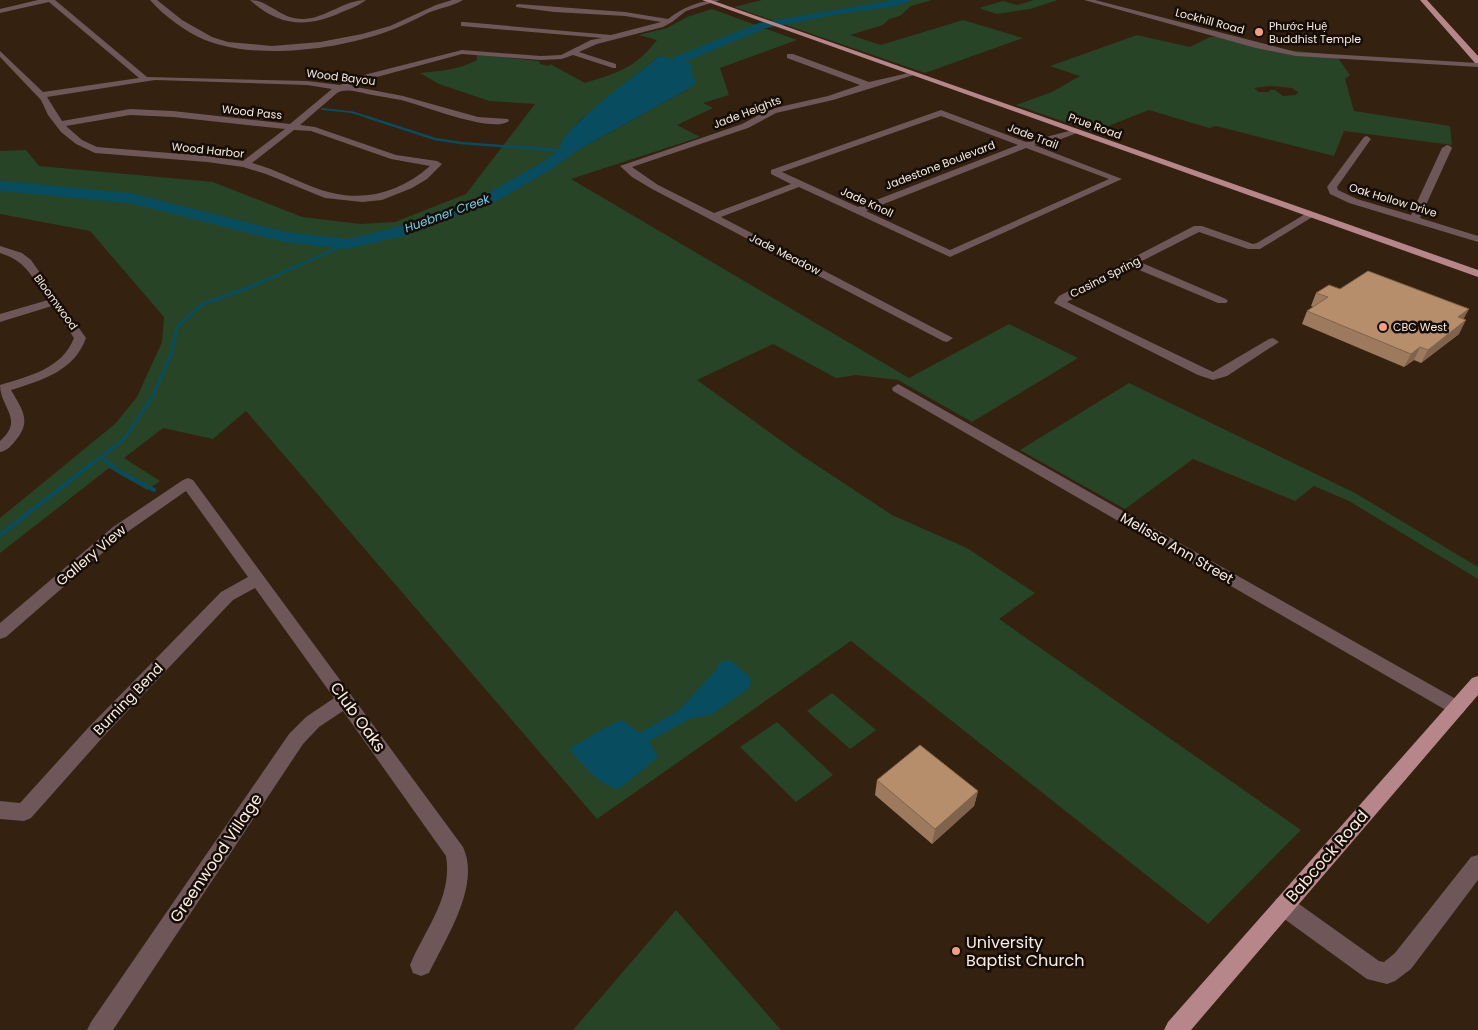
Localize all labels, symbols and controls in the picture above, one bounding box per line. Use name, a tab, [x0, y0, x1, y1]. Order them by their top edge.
street label: Lockhill Road	[1174, 4, 1246, 38]
place label: Phước Huệ Buddhist Temple	[1269, 18, 1361, 47]
marker: Phước Huệ Buddhist Temple	[1253, 26, 1265, 38]
street label: Wood Bayou	[305, 65, 377, 89]
street label: Jade Heights	[711, 92, 784, 132]
street label: Wood Pass	[221, 101, 283, 123]
street label: Prue Road	[1066, 109, 1124, 143]
street label: Jade Trail	[1005, 119, 1061, 153]
street label: Jadestone Boulevard	[883, 137, 997, 193]
street label: Wood Harbor	[171, 138, 245, 162]
street label: Oak Hollow Drive	[1347, 179, 1439, 221]
street label: Jade Knoll	[838, 183, 896, 221]
water label: Huebner Creek	[402, 189, 493, 236]
street label: Jade Meadow	[747, 229, 823, 279]
street label: Casina Spring	[1067, 252, 1143, 302]
street label: Bloomwood	[30, 271, 82, 333]
place label: CBC West	[1393, 319, 1447, 335]
marker: CBC West	[1377, 321, 1389, 333]
street label: Melissa Ann Street	[1117, 507, 1237, 589]
street label: Gallery View	[52, 519, 131, 590]
street label: Burning Bend	[88, 659, 168, 739]
street label: Club Oaks	[325, 677, 391, 757]
street label: Greenwood Village	[164, 789, 268, 927]
street label: Babcock Road	[1281, 805, 1373, 907]
place label: University Baptist Church	[966, 931, 1084, 972]
marker: University Baptist Church	[950, 945, 962, 957]

